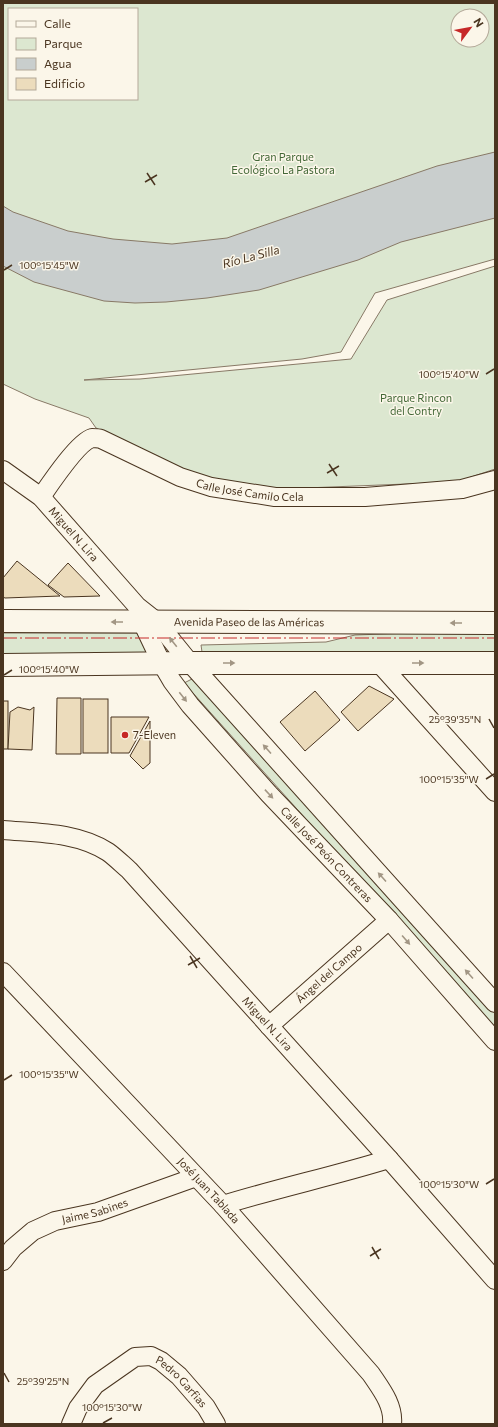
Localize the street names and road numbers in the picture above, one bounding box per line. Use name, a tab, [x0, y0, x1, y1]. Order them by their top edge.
street label: Calle José Camilo Cela	[195, 476, 303, 503]
street label: Miguel N. Lira	[47, 504, 102, 564]
street label: Avenida Paseo de las Américas	[174, 615, 324, 628]
street label: Calle José Peón Contreras	[278, 804, 375, 905]
street label: Ángel del Campo	[292, 940, 365, 1005]
street label: Miguel N. Lira	[240, 994, 295, 1053]
street label: José Juan Tablada	[175, 1154, 243, 1226]
street label: Jaime Sabines	[61, 1195, 129, 1226]
street label: Pedro Garfias	[154, 1352, 210, 1410]

